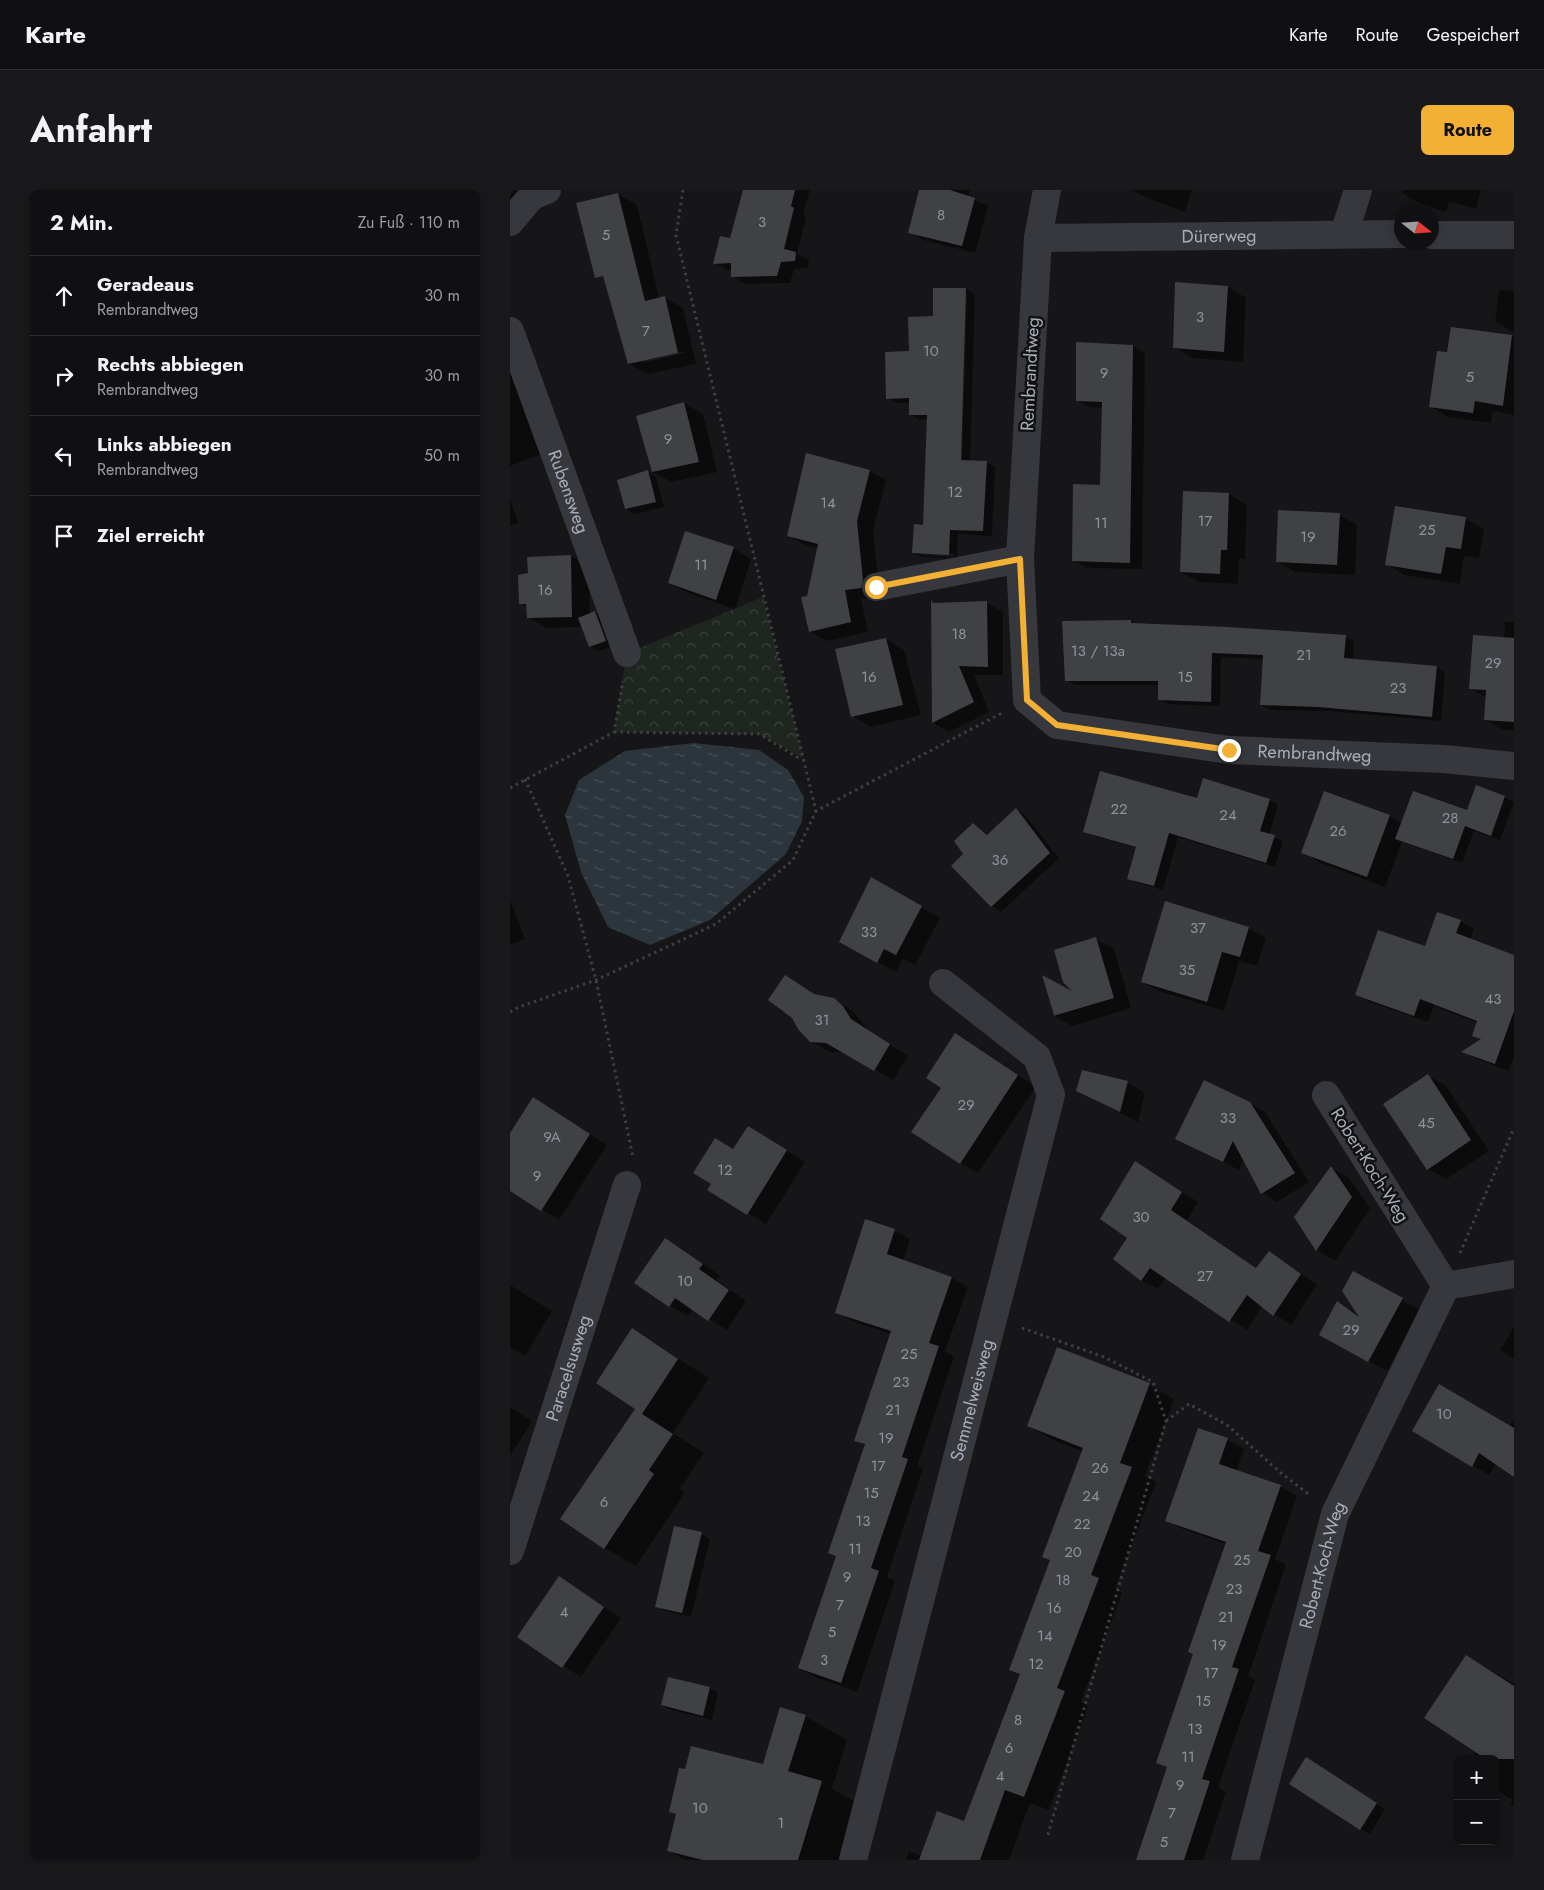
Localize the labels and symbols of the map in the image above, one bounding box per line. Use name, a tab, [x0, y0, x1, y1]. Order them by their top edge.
house number: 8	[937, 204, 945, 226]
north arrow	[1394, 205, 1439, 250]
house number: 3	[758, 211, 766, 233]
street label: Dürerweg	[1181, 223, 1257, 249]
house number: 5	[602, 224, 610, 246]
house number: 3	[1196, 306, 1204, 328]
street label: Rembrandtweg	[1014, 316, 1046, 432]
house number: 7	[642, 320, 650, 342]
house number: 10	[923, 340, 939, 362]
house number: 9	[1100, 362, 1108, 384]
house number: 5	[1466, 366, 1474, 388]
house number: 9	[664, 428, 672, 450]
street label: Rubensweg	[541, 446, 596, 537]
house number: 12	[947, 481, 963, 503]
house number: 14	[820, 492, 836, 514]
house number: 17	[1198, 510, 1212, 532]
house number: 11	[1094, 512, 1108, 534]
house number: 25	[1419, 519, 1436, 541]
house number: 19	[1300, 526, 1316, 548]
house number: 11	[694, 554, 708, 576]
route start	[865, 576, 888, 599]
house number: 16	[537, 579, 553, 601]
house number: 18	[952, 623, 966, 645]
house number: 13 / 13a	[1071, 640, 1125, 662]
house number: 21	[1296, 644, 1312, 666]
house number: 29	[1484, 652, 1502, 674]
house number: 16	[861, 666, 877, 688]
house number: 15	[1177, 666, 1193, 688]
house number: 23	[1390, 677, 1406, 699]
street label: Rembrandtweg	[1257, 738, 1372, 769]
route end	[1218, 739, 1241, 762]
house number: 22	[1110, 798, 1128, 820]
house number: 24	[1219, 804, 1237, 826]
house number: 28	[1442, 807, 1458, 829]
house number: 26	[1329, 820, 1347, 842]
house number: 36	[992, 849, 1008, 871]
house number: 37	[1190, 917, 1206, 939]
house number: 33	[861, 921, 877, 943]
house number: 35	[1179, 959, 1195, 981]
house number: 43	[1485, 988, 1501, 1010]
house number: 31	[815, 1009, 829, 1031]
house number: 29	[957, 1094, 975, 1116]
street label: Robert-Koch-Weg	[1324, 1103, 1416, 1227]
house number: 33	[1220, 1107, 1236, 1129]
house number: 45	[1417, 1112, 1435, 1134]
house number: 9A	[543, 1126, 561, 1148]
house number: 12	[717, 1159, 733, 1181]
house number: 9	[533, 1165, 541, 1187]
house number: 30	[1132, 1206, 1150, 1228]
house number: 27	[1197, 1265, 1213, 1287]
house number: 10	[677, 1270, 693, 1292]
street label: Paracelsusweg	[539, 1312, 598, 1425]
house number: 29	[1342, 1319, 1360, 1341]
street label: Semmelweisweg	[944, 1336, 1000, 1464]
house number: 25	[901, 1343, 918, 1365]
house number: 23	[893, 1371, 909, 1393]
house number: 21	[885, 1399, 901, 1421]
house number: 10	[1436, 1403, 1452, 1425]
house number: 19	[878, 1427, 894, 1449]
house number: 17	[871, 1455, 885, 1477]
house number: 26	[1091, 1457, 1109, 1479]
house number: 15	[863, 1482, 879, 1504]
house number: 24	[1082, 1485, 1100, 1507]
house number: 6	[600, 1491, 608, 1513]
street label: Robert-Koch-Weg	[1293, 1497, 1352, 1631]
house number: 13	[856, 1510, 870, 1532]
house number: 22	[1073, 1513, 1091, 1535]
house number: 11	[848, 1538, 862, 1560]
house number: 20	[1064, 1541, 1082, 1563]
house number: 25	[1234, 1549, 1251, 1571]
house number: 9	[843, 1566, 851, 1588]
house number: 18	[1056, 1569, 1070, 1591]
house number: 23	[1226, 1578, 1242, 1600]
house number: 7	[836, 1594, 844, 1616]
house number: 16	[1046, 1597, 1062, 1619]
house number: 4	[560, 1601, 569, 1623]
house number: 21	[1218, 1606, 1234, 1628]
house number: 5	[828, 1621, 836, 1643]
house number: 14	[1037, 1625, 1053, 1647]
house number: 19	[1211, 1634, 1227, 1656]
house number: 3	[820, 1649, 828, 1671]
house number: 12	[1028, 1653, 1044, 1675]
house number: 17	[1204, 1662, 1218, 1684]
house number: 15	[1195, 1690, 1211, 1712]
house number: 8	[1014, 1709, 1022, 1731]
house number: 13	[1188, 1718, 1202, 1740]
house number: 6	[1005, 1737, 1013, 1759]
house number: 11	[1181, 1746, 1195, 1768]
house number: 4	[996, 1765, 1005, 1787]
house number: 9	[1176, 1774, 1184, 1796]
house number: 10	[692, 1797, 708, 1819]
house number: 7	[1168, 1802, 1176, 1824]
house number: 1	[778, 1812, 784, 1834]
house number: 5	[1160, 1831, 1168, 1853]

